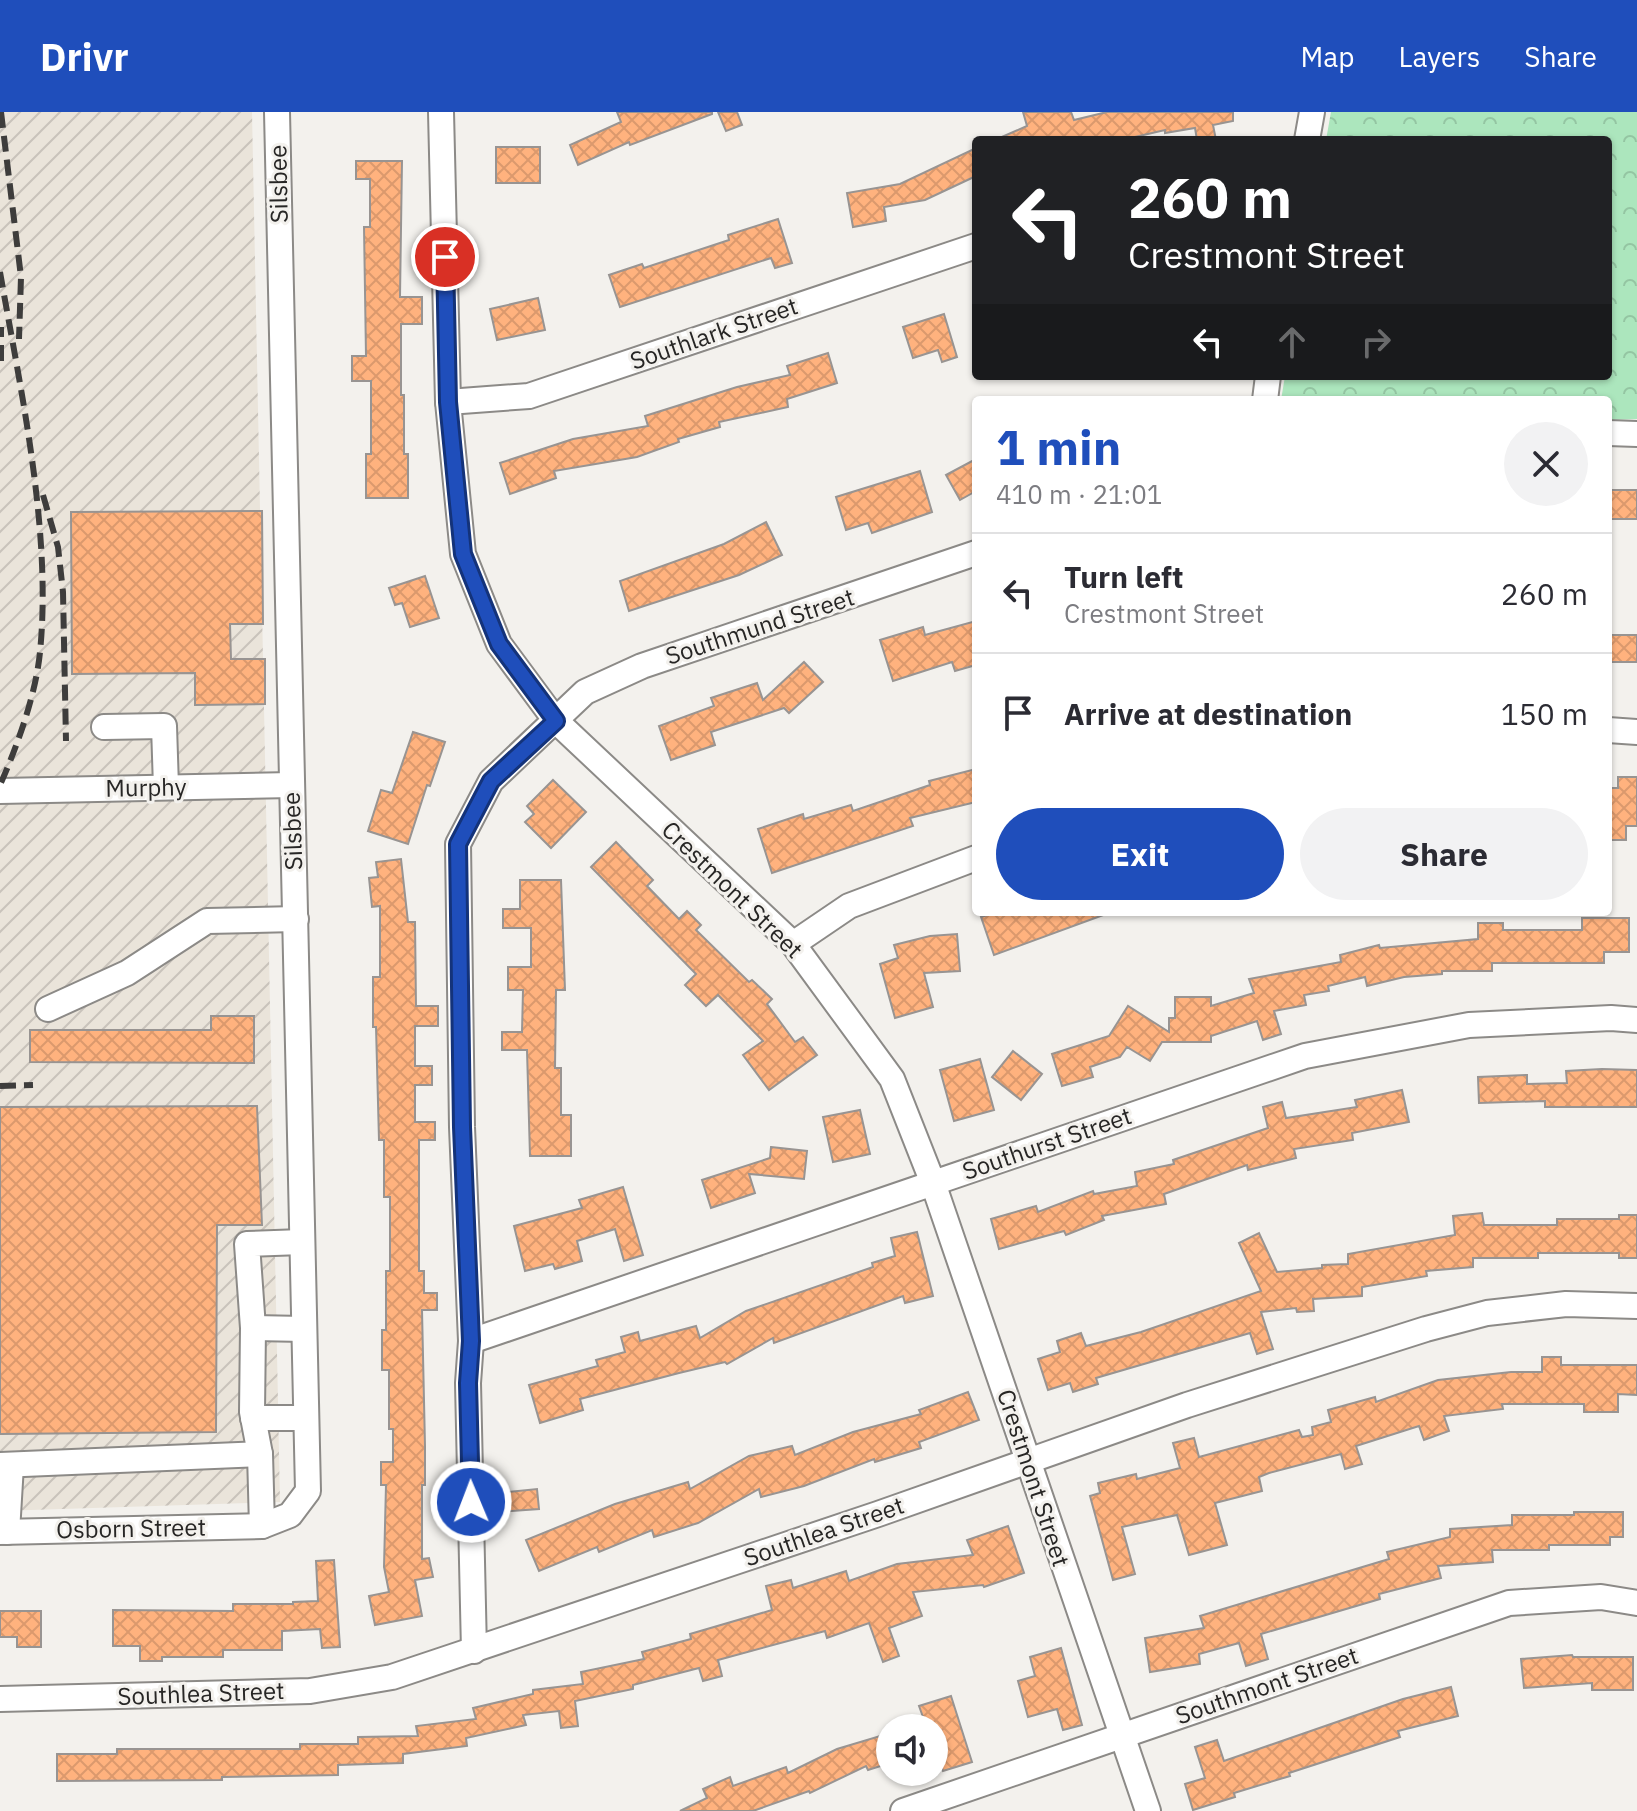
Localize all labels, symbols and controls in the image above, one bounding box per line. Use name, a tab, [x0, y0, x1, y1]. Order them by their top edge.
text: Drivr	[40, 32, 129, 81]
text: Map	[1300, 38, 1354, 75]
text: Layers	[1398, 38, 1480, 75]
text: Share	[1524, 38, 1597, 75]
street label: Silsbee	[261, 145, 295, 224]
text: 260 m	[1128, 161, 1292, 233]
icon: left	[996, 168, 1100, 272]
pin	[411, 223, 479, 291]
text: Crestmont Street	[1128, 231, 1405, 278]
icon: arrive	[423, 235, 467, 279]
street label: Southlark Street	[626, 289, 802, 377]
icon: left	[1186, 320, 1230, 364]
icon: ahead	[1270, 320, 1314, 364]
icon: right	[1354, 320, 1398, 364]
text: 1 min	[996, 416, 1121, 478]
button: close	[1504, 422, 1588, 506]
text: 410 m · 21:01	[996, 477, 1162, 511]
text: Turn left	[1064, 557, 1183, 596]
icon: left	[996, 571, 1040, 615]
text: 260 m	[1501, 574, 1588, 613]
street label: Southmund Street	[661, 580, 858, 672]
text: Crestmont Street	[1064, 596, 1264, 630]
icon: arrive	[996, 691, 1040, 735]
text: Arrive at destination	[1064, 694, 1352, 733]
text: 150 m	[1501, 694, 1588, 733]
street label: Murphy	[105, 770, 187, 804]
street label: Silsbee	[275, 791, 309, 871]
button: Exit	[996, 808, 1284, 900]
button: Share	[1300, 808, 1588, 900]
street label: Crestmont Street	[655, 814, 810, 965]
street label: Southurst Street	[958, 1099, 1136, 1187]
street label: Crestmont Street	[990, 1385, 1078, 1570]
position arrow	[429, 1460, 513, 1544]
street label: Southlea Street	[739, 1489, 908, 1573]
street label: Osborn Street	[56, 1511, 206, 1545]
street label: Southmont Street	[1171, 1639, 1362, 1731]
street label: Southlea Street	[117, 1674, 285, 1712]
map controls	[876, 1714, 948, 1786]
button: sound	[876, 1714, 948, 1786]

